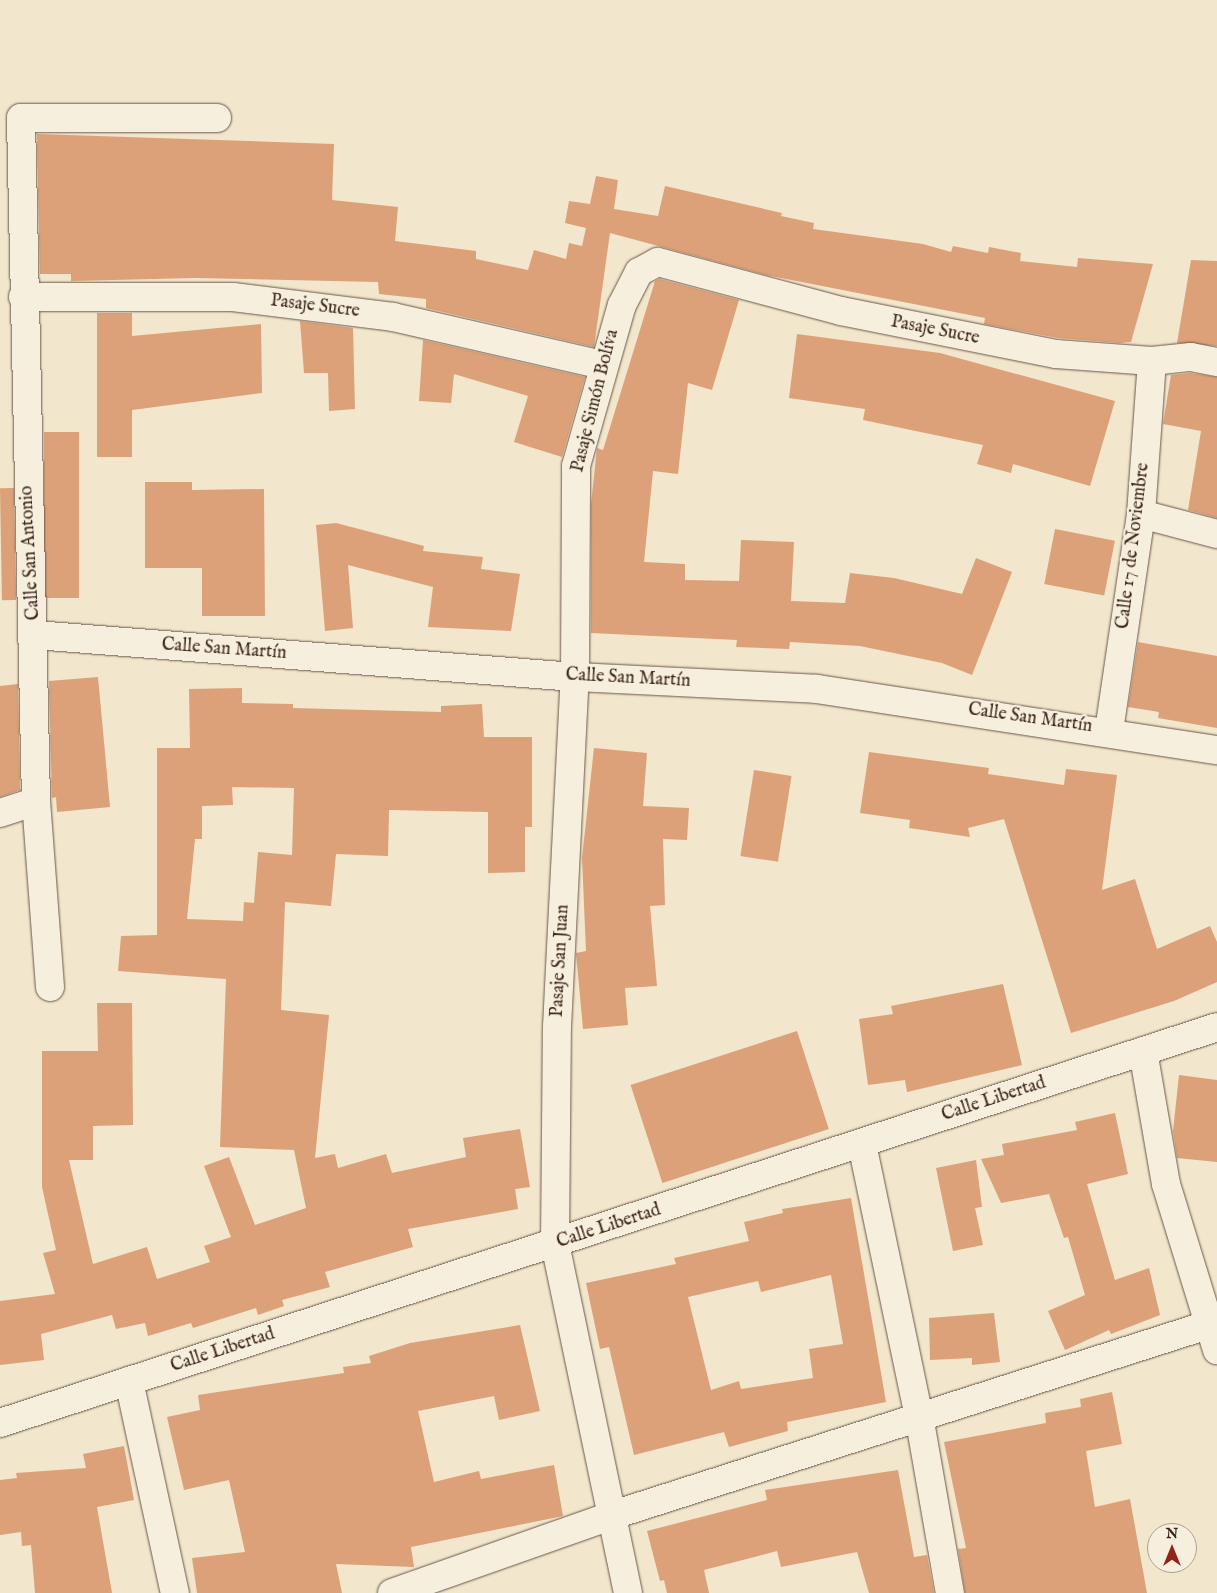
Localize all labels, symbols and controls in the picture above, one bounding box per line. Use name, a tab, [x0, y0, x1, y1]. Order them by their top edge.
street label: Pasaje Sucre	[269, 291, 361, 323]
street label: Pasaje Sucre	[889, 312, 981, 350]
street label: Pasaje Simón Bolíva	[568, 327, 624, 475]
street label: Calle 17 de Noviembre	[1113, 462, 1155, 630]
street label: Calle San Antonio	[17, 485, 45, 621]
street label: Calle San Martín	[161, 635, 287, 665]
street label: Calle San Martín	[565, 665, 691, 693]
street label: Calle San Martín	[967, 700, 1093, 738]
street label: Pasaje San Juan	[547, 904, 575, 1018]
street label: Calle Libertad	[939, 1073, 1049, 1127]
street label: Calle Libertad	[554, 1200, 664, 1254]
street label: Calle Libertad	[168, 1324, 278, 1378]
north arrow	[1147, 1523, 1197, 1573]
text: N	[1166, 1525, 1178, 1543]

